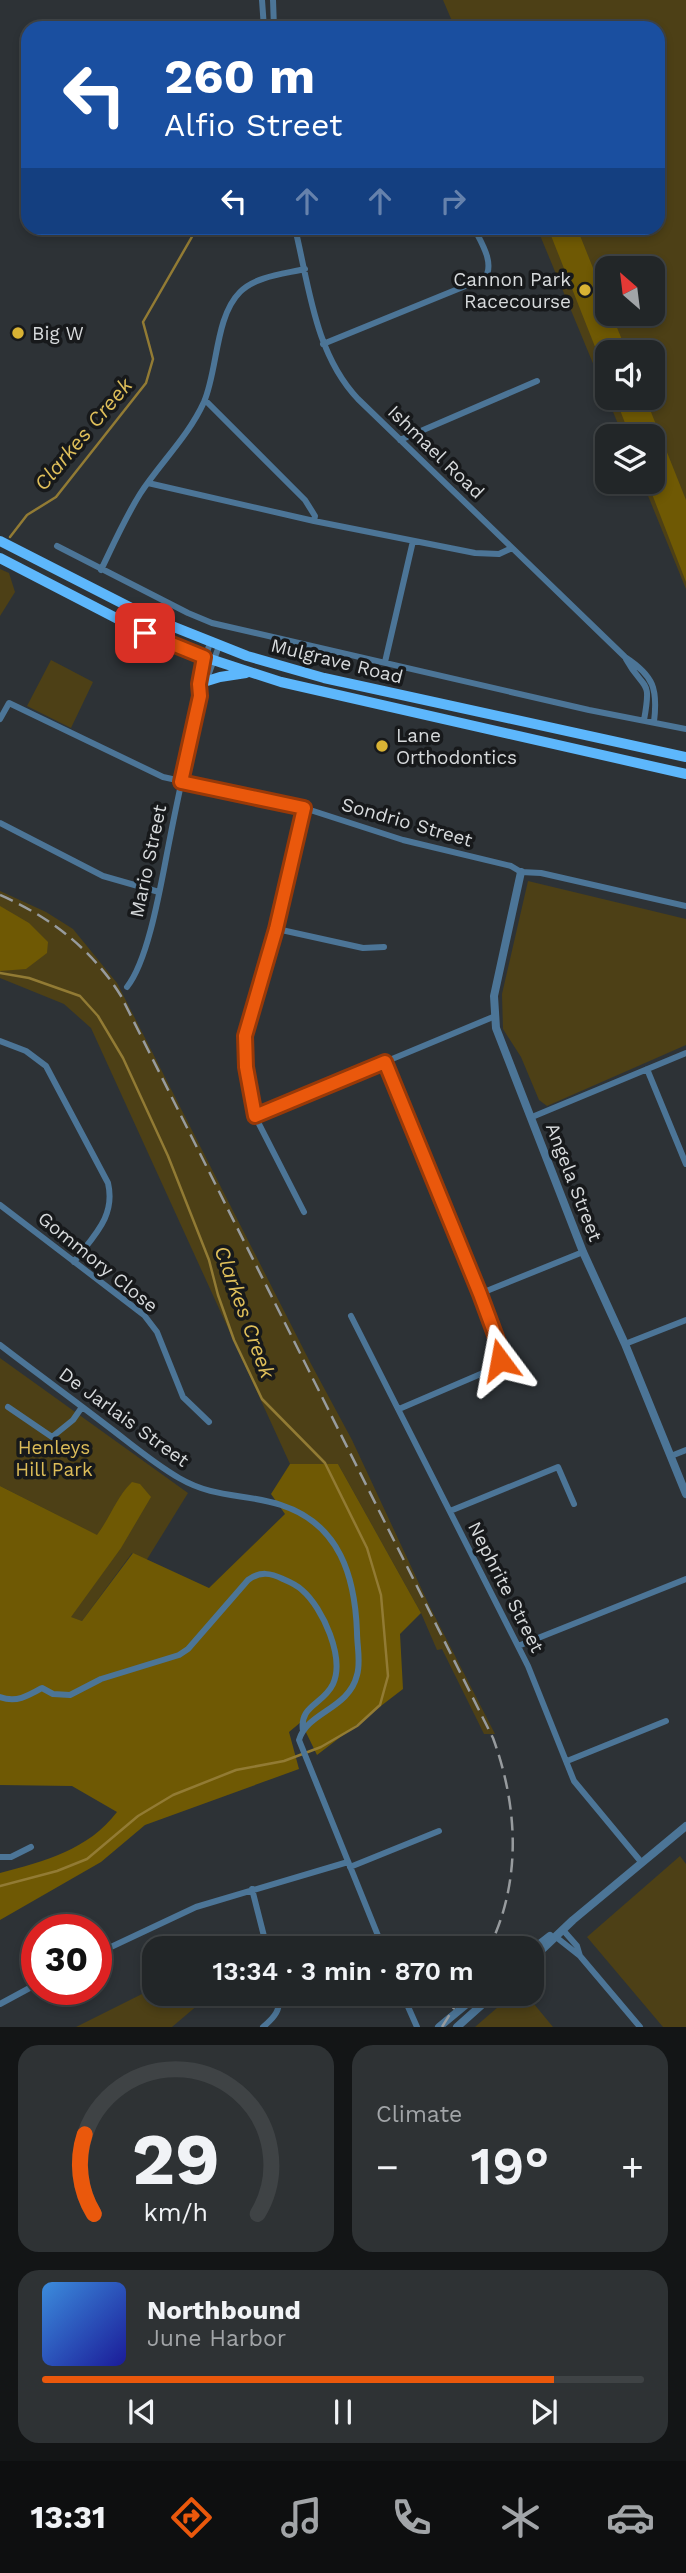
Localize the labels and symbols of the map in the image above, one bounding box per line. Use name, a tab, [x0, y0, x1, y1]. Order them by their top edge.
north arrow	[595, 256, 665, 326]
place label: Cannon Park Racecourse	[453, 268, 571, 313]
marker: Cannon Park Racecourse	[577, 282, 593, 298]
place label: Big W	[32, 322, 84, 345]
marker: Big W	[10, 325, 26, 341]
water label: Clarkes Creek	[29, 372, 138, 495]
street label: Ishmael Road	[383, 400, 489, 504]
pin	[115, 603, 175, 663]
street label: Mulgrave Road	[269, 633, 405, 689]
place label: Lane Orthodontics	[396, 724, 517, 769]
marker: Lane Orthodontics	[374, 738, 390, 754]
street label: Sondrio Street	[339, 792, 475, 852]
street label: Mario Street	[125, 802, 171, 920]
street label: Angela Street	[541, 1119, 607, 1245]
street label: Gommory Close	[33, 1207, 163, 1317]
water label: Clarkes Creek	[209, 1242, 281, 1382]
position arrow	[463, 1323, 537, 1397]
street label: De Jarlais Street	[55, 1362, 193, 1472]
park label: Henleys Hill Park	[15, 1436, 93, 1481]
street label: Nephrite Street	[463, 1518, 549, 1656]
speed limit sign: 30	[21, 1914, 112, 2005]

